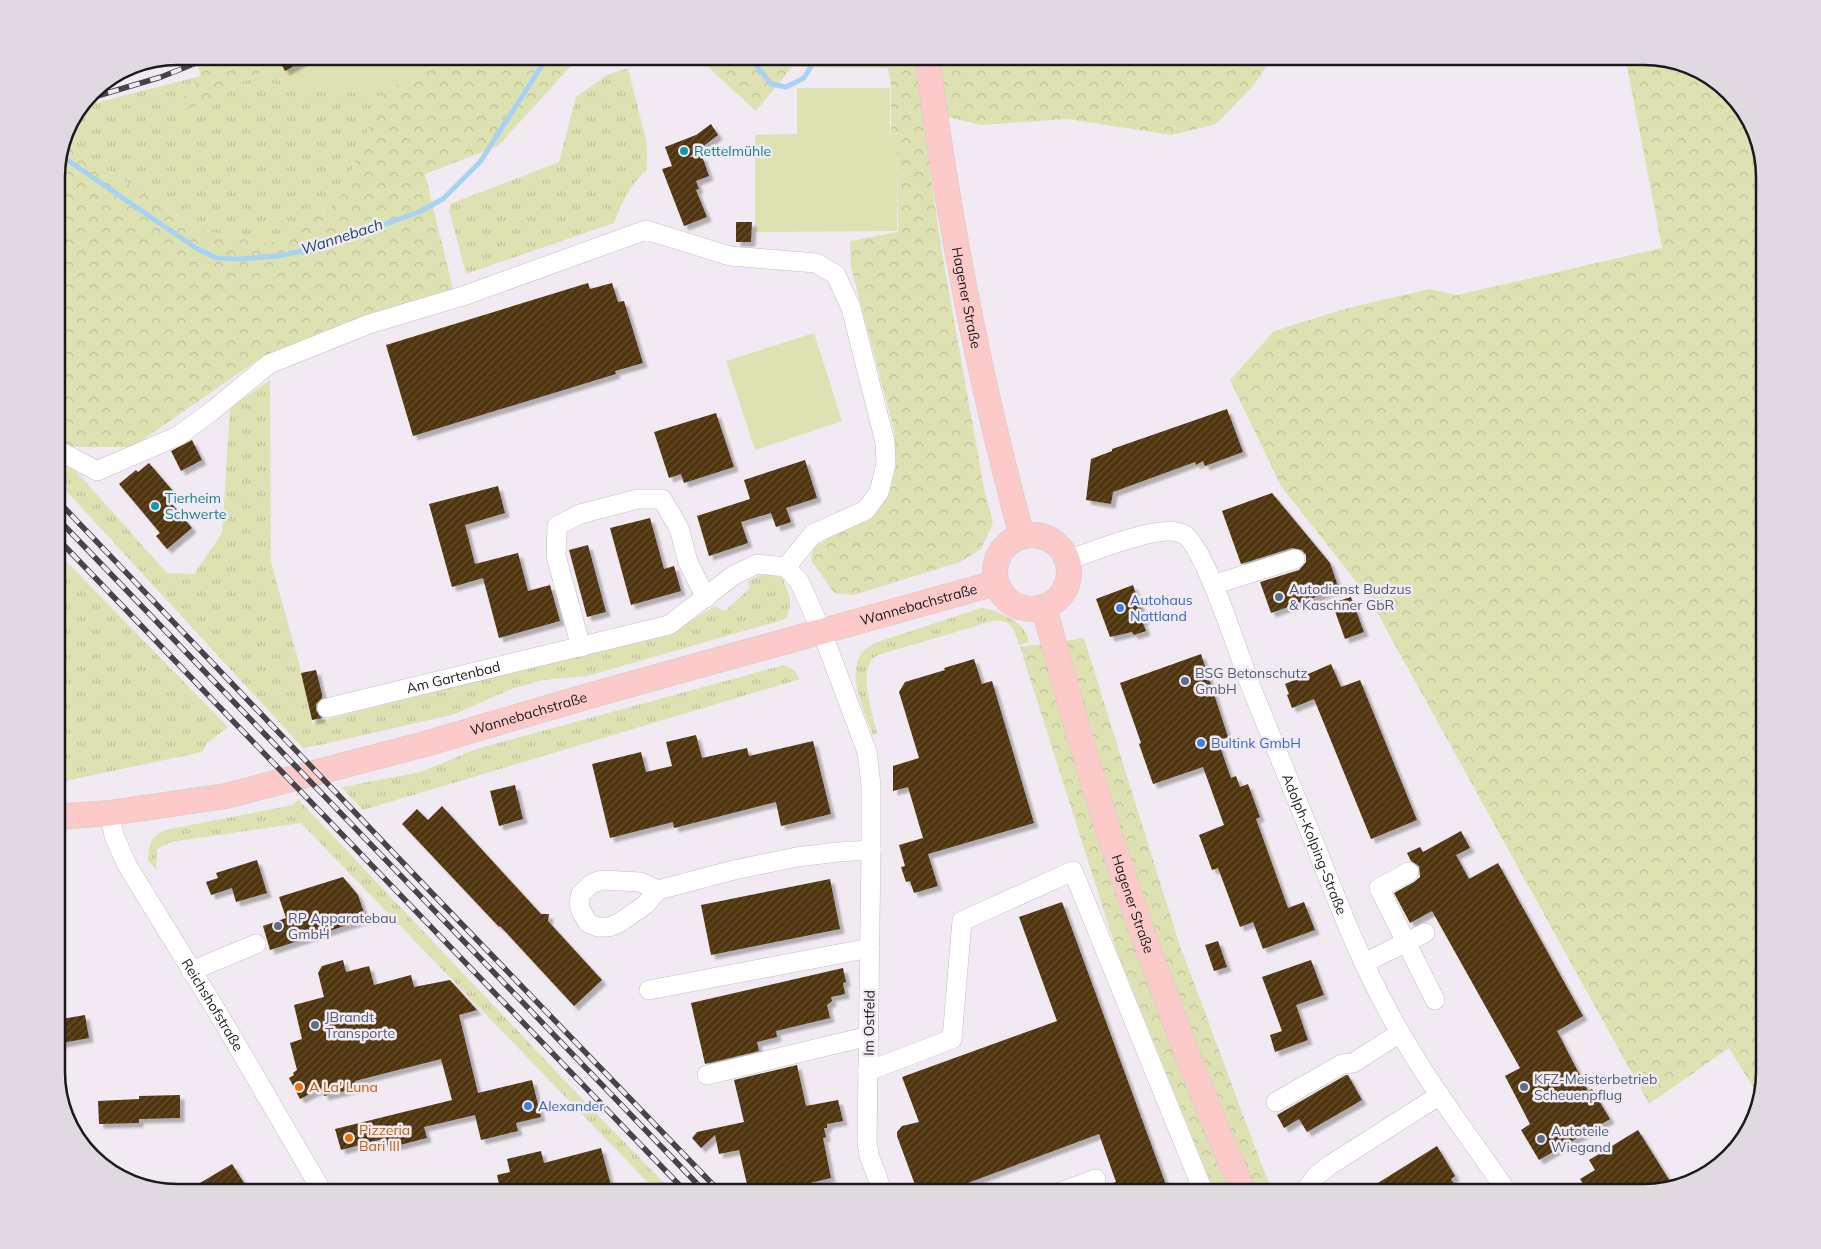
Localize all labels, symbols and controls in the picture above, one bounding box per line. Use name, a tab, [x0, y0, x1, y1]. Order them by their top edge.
place label: Rettelmühle	[694, 142, 771, 160]
marker: Rettelmühle	[678, 145, 690, 157]
water label: Wannebach	[299, 214, 385, 259]
street label: Hagener Straße	[948, 245, 985, 350]
place label: Tierheim Schwerte	[165, 489, 226, 523]
marker: Tierheim Schwerte	[149, 500, 161, 512]
street label: Wannebachstraße	[858, 580, 979, 629]
place label: Autodienst Budzus & Kaschner GbR	[1289, 580, 1412, 614]
place label: Autohaus Nattland	[1130, 591, 1193, 625]
marker: Autodienst Budzus & Kaschner GbR	[1273, 591, 1285, 603]
marker: Autohaus Nattland	[1114, 602, 1126, 614]
street label: Am Gartenbad	[404, 657, 502, 697]
place label: BSG Betonschutz GmbH	[1195, 664, 1308, 698]
marker: BSG Betonschutz GmbH	[1179, 675, 1191, 687]
street label: Wannebachstraße	[468, 688, 589, 739]
place label: Bultink GmbH	[1211, 734, 1301, 752]
marker: Bultink GmbH	[1195, 737, 1207, 749]
street label: Adolph-Kolping-Straße	[1278, 771, 1351, 917]
street label: Hagener Straße	[1108, 852, 1158, 956]
place label: RP Apparatebau GmbH	[288, 909, 397, 943]
marker: RP Apparatebau GmbH	[272, 920, 284, 932]
street label: Reichshofstraße	[178, 955, 247, 1054]
street label: Im Ostfeld	[859, 990, 879, 1056]
place label: JBrandt Transporte	[325, 1008, 395, 1042]
marker: JBrandt Transporte	[309, 1019, 321, 1031]
place label: KFZ-Meisterbetrieb Scheuenpflug	[1534, 1070, 1657, 1104]
place label: A La' Luna	[309, 1078, 378, 1096]
marker: A La' Luna	[293, 1081, 305, 1093]
marker: KFZ-Meisterbetrieb Scheuenpflug	[1518, 1081, 1530, 1093]
place label: Alexander	[538, 1097, 605, 1115]
marker: Alexander	[522, 1100, 534, 1112]
place label: Pizzeria Bari III	[359, 1121, 410, 1155]
place label: Autoteile Wiegand	[1551, 1122, 1611, 1156]
marker: Pizzeria Bari III	[343, 1132, 355, 1144]
marker: Autoteile Wiegand	[1535, 1133, 1547, 1145]

